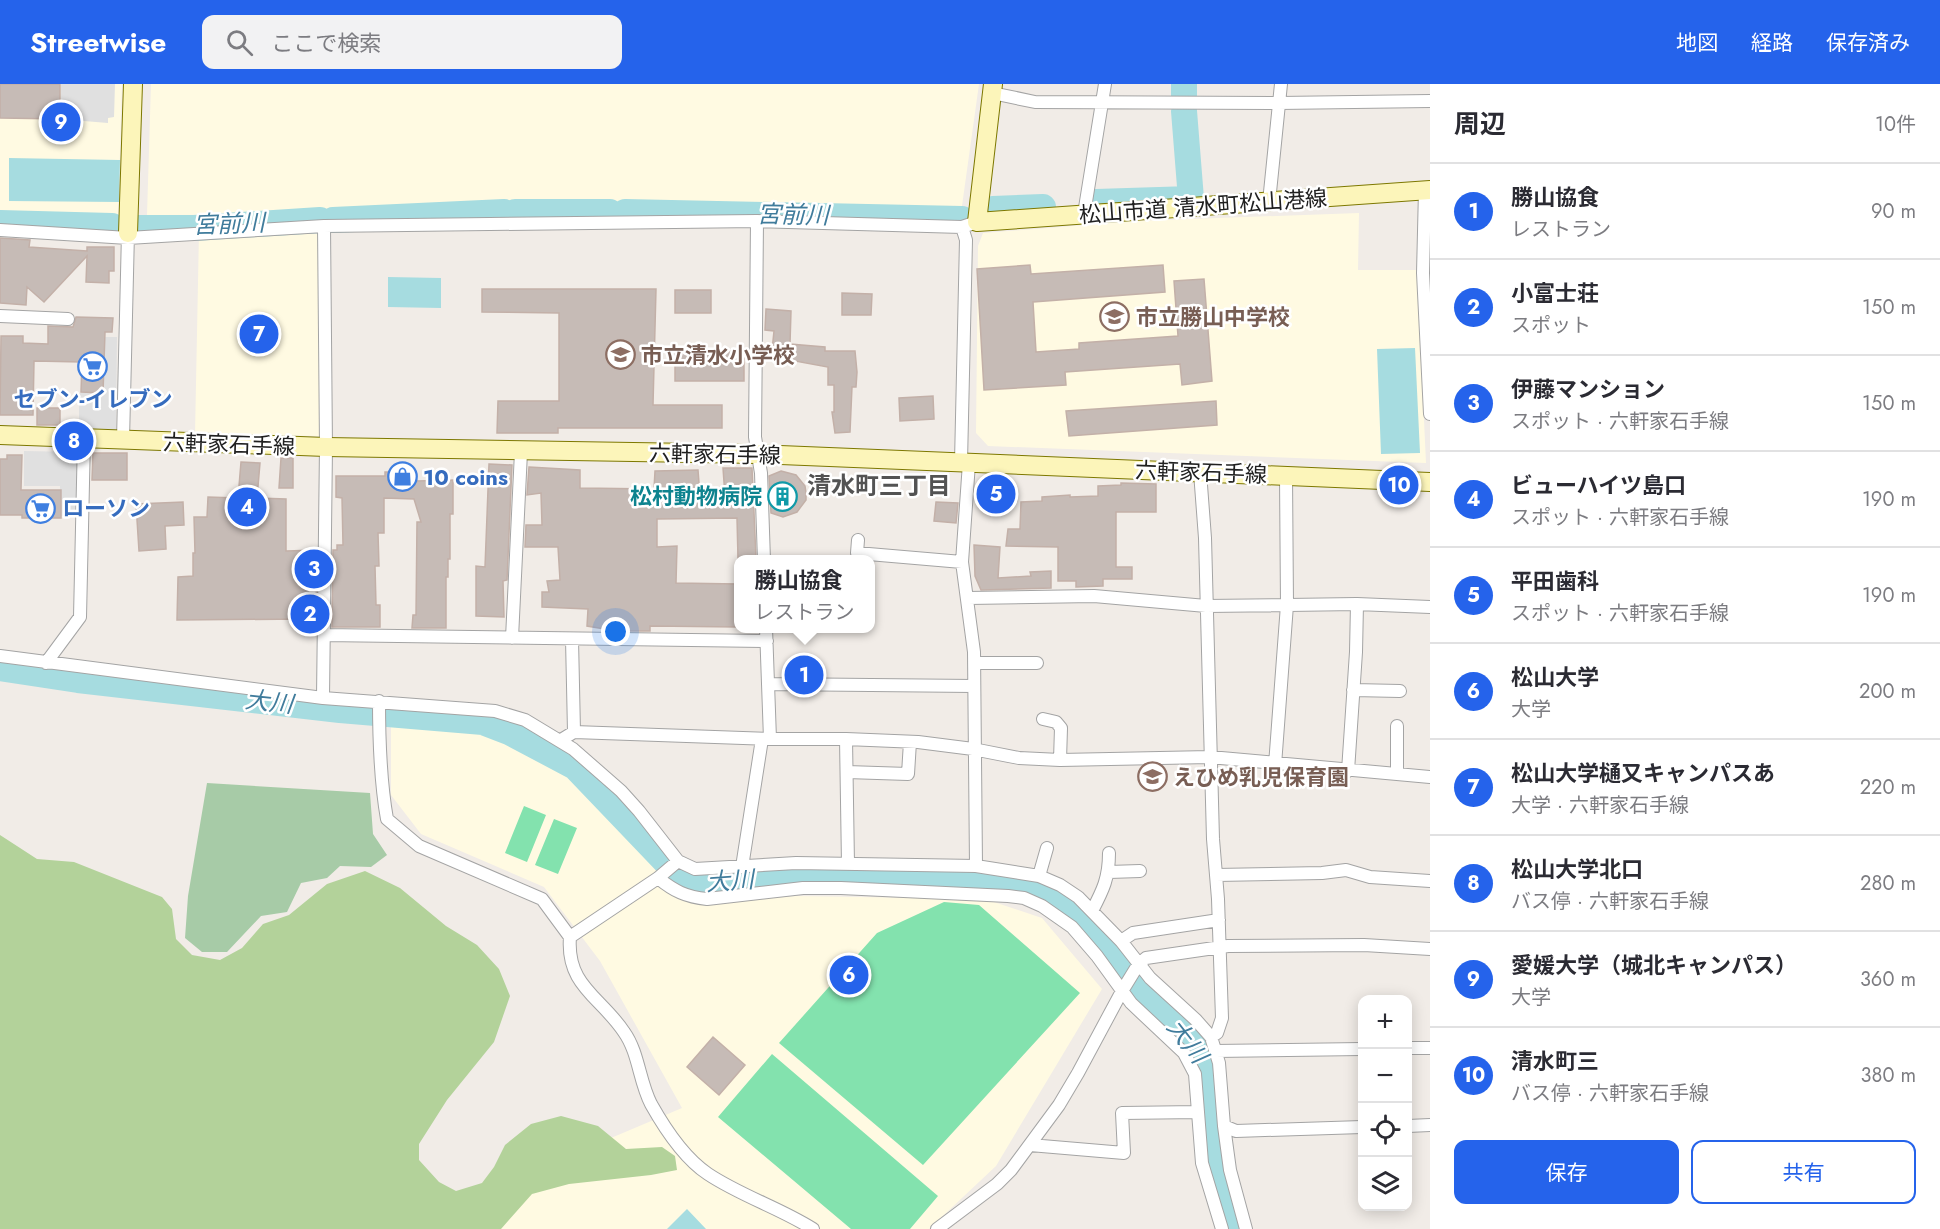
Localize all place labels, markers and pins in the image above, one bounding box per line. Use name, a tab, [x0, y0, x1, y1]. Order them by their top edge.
pin: 9	[42, 99, 80, 144]
school or university icon: 市立勝山中学校	[1099, 301, 1131, 333]
place label: 市立勝山中学校	[1136, 301, 1290, 333]
pin: 7	[240, 312, 278, 356]
school or university icon: 市立清水小学校	[604, 339, 636, 371]
place label: 市立清水小学校	[641, 339, 795, 371]
supermarket icon: セブン-イレブン	[77, 351, 109, 383]
place label: セブン-イレブン	[14, 383, 172, 415]
pin: 8	[54, 418, 94, 464]
shop icon: 10 coins	[386, 461, 418, 493]
place label: 10 coins	[423, 461, 508, 493]
pin: 10	[1380, 462, 1418, 508]
pin: 5	[976, 472, 1016, 516]
place label: 松村動物病院	[630, 480, 762, 512]
building icon: 松村動物病院	[767, 480, 799, 512]
pin: 4	[228, 484, 266, 530]
supermarket icon: ローソン	[25, 492, 57, 524]
place label: ローソン	[62, 492, 150, 524]
pin: 3	[294, 546, 334, 592]
pin: 2	[290, 592, 330, 636]
pin: 1	[784, 652, 824, 698]
school or university icon: えひめ乳児保育園	[1136, 761, 1168, 793]
place label: えひめ乳児保育園	[1173, 761, 1349, 793]
pin: 6	[830, 952, 868, 998]

